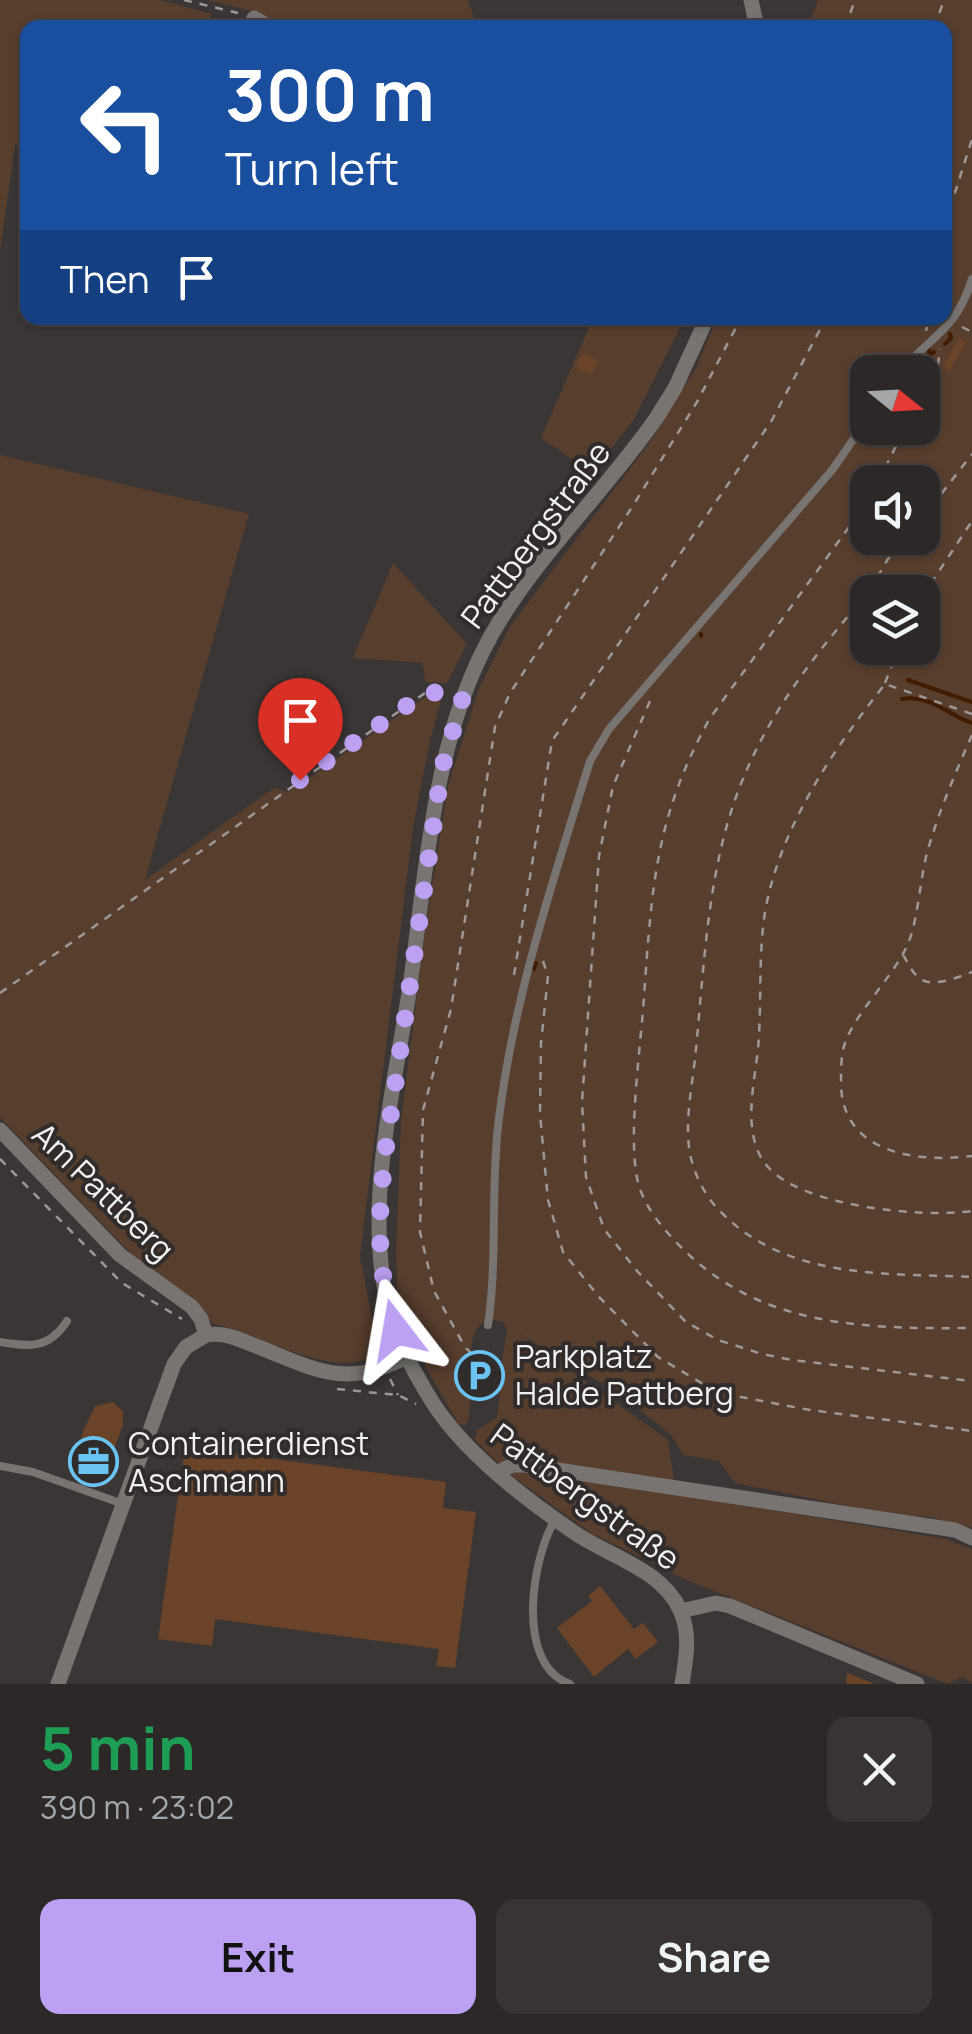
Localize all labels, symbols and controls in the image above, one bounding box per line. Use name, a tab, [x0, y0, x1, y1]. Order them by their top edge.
text: 300 m	[225, 46, 435, 142]
icon: left	[60, 60, 190, 190]
text: Turn left	[225, 137, 399, 199]
icon: arrive	[169, 250, 224, 305]
text: Then	[60, 252, 149, 304]
north arrow	[850, 355, 940, 445]
map controls	[850, 355, 940, 665]
street label: Pattbergstraße	[450, 432, 620, 637]
button: sound	[850, 465, 940, 555]
button: layers	[850, 575, 940, 665]
pin	[258, 678, 343, 781]
icon: arrive	[273, 693, 328, 748]
street label: Am Pattberg	[23, 1112, 184, 1270]
position arrow	[344, 1278, 448, 1382]
place label: Parkplatz Halde Pattberg	[515, 1334, 734, 1415]
parking icon: Parkplatz Halde Pattberg	[454, 1349, 506, 1401]
street label: Pattbergstraße	[482, 1413, 689, 1580]
place label: Containerdienst Aschmann	[128, 1421, 369, 1502]
office icon: Containerdienst Aschmann	[67, 1436, 119, 1488]
text: 5 min	[40, 1706, 195, 1788]
button: close	[827, 1717, 932, 1822]
text: 390 m · 23:02	[40, 1785, 234, 1829]
button: Exit	[40, 1899, 476, 2014]
button: Share	[496, 1899, 932, 2014]

